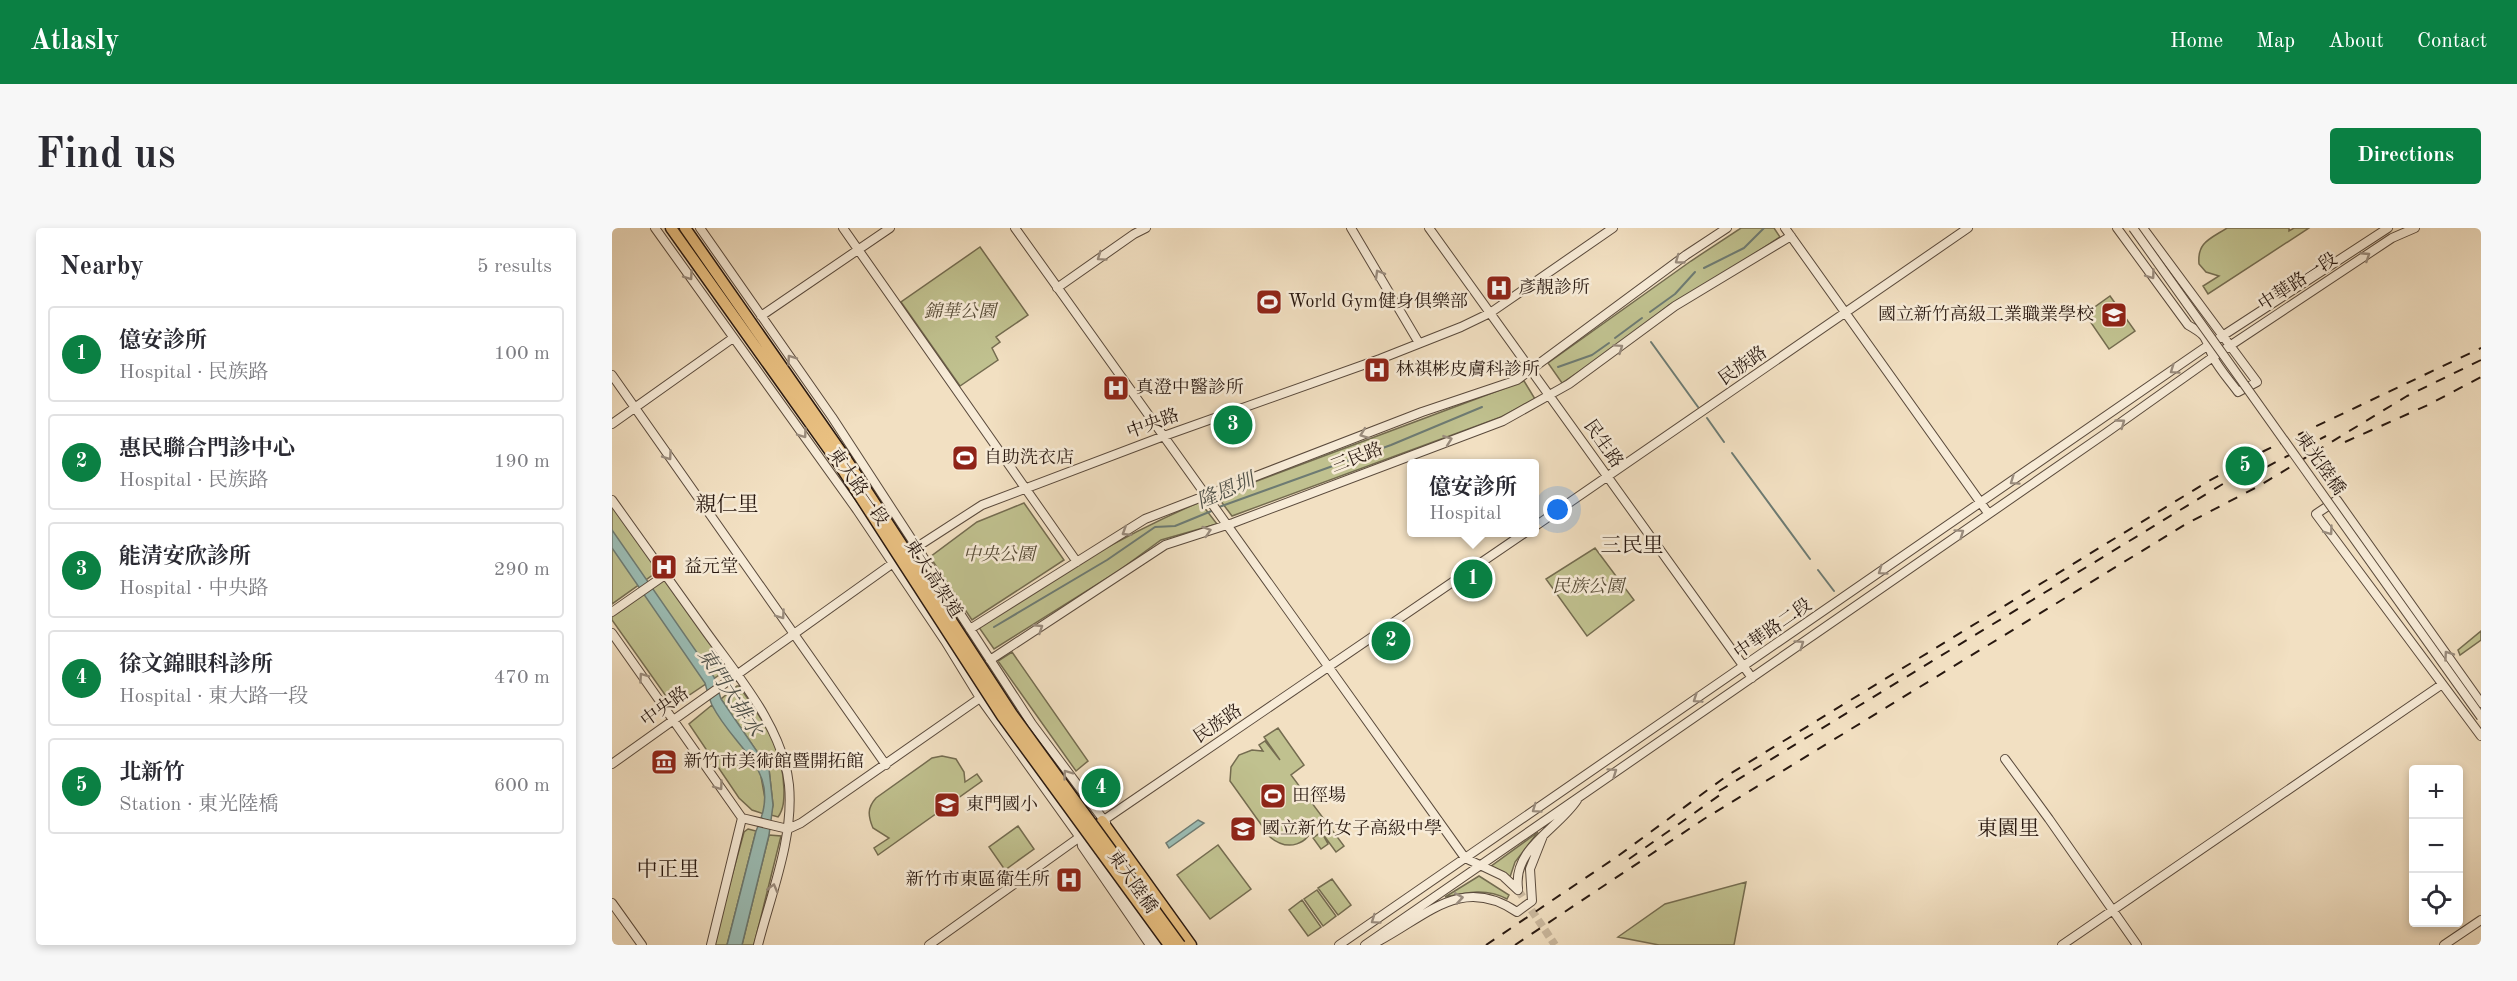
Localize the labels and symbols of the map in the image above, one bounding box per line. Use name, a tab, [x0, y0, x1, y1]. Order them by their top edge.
street label: 中華路一段	[2254, 248, 2341, 314]
one-way arrow	[1097, 250, 1108, 261]
one-way arrow	[2359, 252, 2370, 263]
one-way arrow	[1674, 253, 1685, 264]
one-way arrow	[682, 269, 693, 280]
one-way arrow	[2144, 269, 2155, 280]
one-way arrow	[1375, 270, 1386, 280]
hospital icon: 彥靚診所	[1484, 273, 1514, 303]
place label: 彥靚診所	[1518, 277, 1590, 297]
sports icon: World Gym健身俱樂部	[1254, 287, 1284, 317]
place label: World Gym健身俱樂部	[1288, 291, 1468, 311]
school or university icon: 國立新竹高級工業職業學校	[2099, 300, 2129, 330]
park label: 錦華公園	[924, 301, 999, 321]
place label: 國立新竹高級工業職業學校	[1878, 304, 2094, 324]
street label: 民族路	[1715, 342, 1770, 389]
one-way arrow	[1612, 344, 1623, 355]
one-way arrow	[787, 355, 798, 366]
hospital icon: 林祺彬皮膚科診所	[1362, 355, 1392, 385]
place label: 林祺彬皮膚科診所	[1396, 359, 1540, 379]
one-way arrow	[2170, 363, 2181, 374]
hospital icon: 真澄中醫診所	[1101, 373, 1131, 403]
place label: 真澄中醫診所	[1136, 377, 1244, 397]
pin: 3	[1214, 402, 1252, 448]
street label: 中央路	[1124, 404, 1181, 442]
street label: 民生路	[1580, 416, 1627, 471]
one-way arrow	[2114, 419, 2125, 430]
one-way arrow	[1360, 426, 1370, 439]
one-way arrow	[795, 428, 806, 439]
street label: 東光陸橋	[2292, 428, 2350, 499]
one-way arrow	[1442, 435, 1453, 448]
street label: 三民路	[1328, 438, 1385, 476]
sports icon: 自助洗衣店	[950, 443, 980, 473]
street label: 東大路一段	[825, 444, 893, 529]
pin: 5	[2226, 444, 2264, 488]
place label: 自助洗衣店	[984, 447, 1074, 467]
one-way arrow	[661, 449, 672, 460]
water label: 隆恩圳	[1194, 468, 1260, 513]
one-way arrow	[2010, 474, 2021, 485]
district label: 親仁里	[696, 493, 759, 516]
your location	[1543, 495, 1572, 524]
one-way arrow	[1122, 524, 1132, 536]
one-way arrow	[2322, 525, 2333, 536]
one-way arrow	[1201, 526, 1212, 539]
one-way arrow	[1953, 529, 1964, 540]
district label: 三民里	[1601, 534, 1664, 557]
street label: 東大高架道	[901, 535, 967, 622]
park label: 中央公園	[963, 544, 1038, 564]
hospital icon: 益元堂	[649, 552, 679, 582]
place label: 益元堂	[684, 556, 738, 576]
pin: 1	[1454, 556, 1492, 602]
one-way arrow	[1877, 564, 1888, 575]
park label: 民族公園	[1552, 576, 1627, 596]
street label: 中華路二段	[1730, 594, 1815, 662]
one-way arrow	[774, 609, 785, 620]
pin: 2	[1372, 618, 1410, 664]
one-way arrow	[1033, 624, 1043, 636]
one-way arrow	[1793, 640, 1804, 651]
water label: 東門大排水	[693, 645, 767, 742]
one-way arrow	[2444, 650, 2455, 661]
one-way arrow	[639, 672, 650, 683]
street label: 中央路	[637, 682, 692, 730]
one-way arrow	[1693, 692, 1703, 704]
street label: 民族路	[1189, 700, 1245, 747]
museum icon: 新竹市美術館暨開拓館	[649, 747, 679, 777]
place label: 新竹市美術館暨開拓館	[684, 751, 864, 771]
pin: 4	[1082, 766, 1120, 810]
one-way arrow	[1607, 768, 1618, 779]
one-way arrow	[1064, 769, 1075, 780]
one-way arrow	[712, 779, 723, 790]
sports icon: 田徑場	[1258, 781, 1288, 811]
place label: 田徑場	[1292, 785, 1346, 805]
school or university icon: 東門國小	[932, 790, 962, 820]
place label: 東門國小	[966, 794, 1038, 814]
one-way arrow	[1531, 802, 1542, 813]
school or university icon: 國立新竹女子高級中學	[1228, 814, 1258, 844]
district label: 東園里	[1977, 817, 2040, 840]
place label: 國立新竹女子高級中學	[1262, 818, 1442, 838]
street label: 東大陸橋	[1104, 846, 1162, 917]
district label: 中正里	[637, 858, 700, 881]
hospital icon: 新竹市東區衛生所	[1054, 865, 1084, 895]
place label: 新竹市東區衛生所	[906, 869, 1050, 889]
one-way arrow	[765, 884, 778, 894]
one-way arrow	[1455, 893, 1464, 905]
one-way arrow	[1371, 913, 1382, 924]

